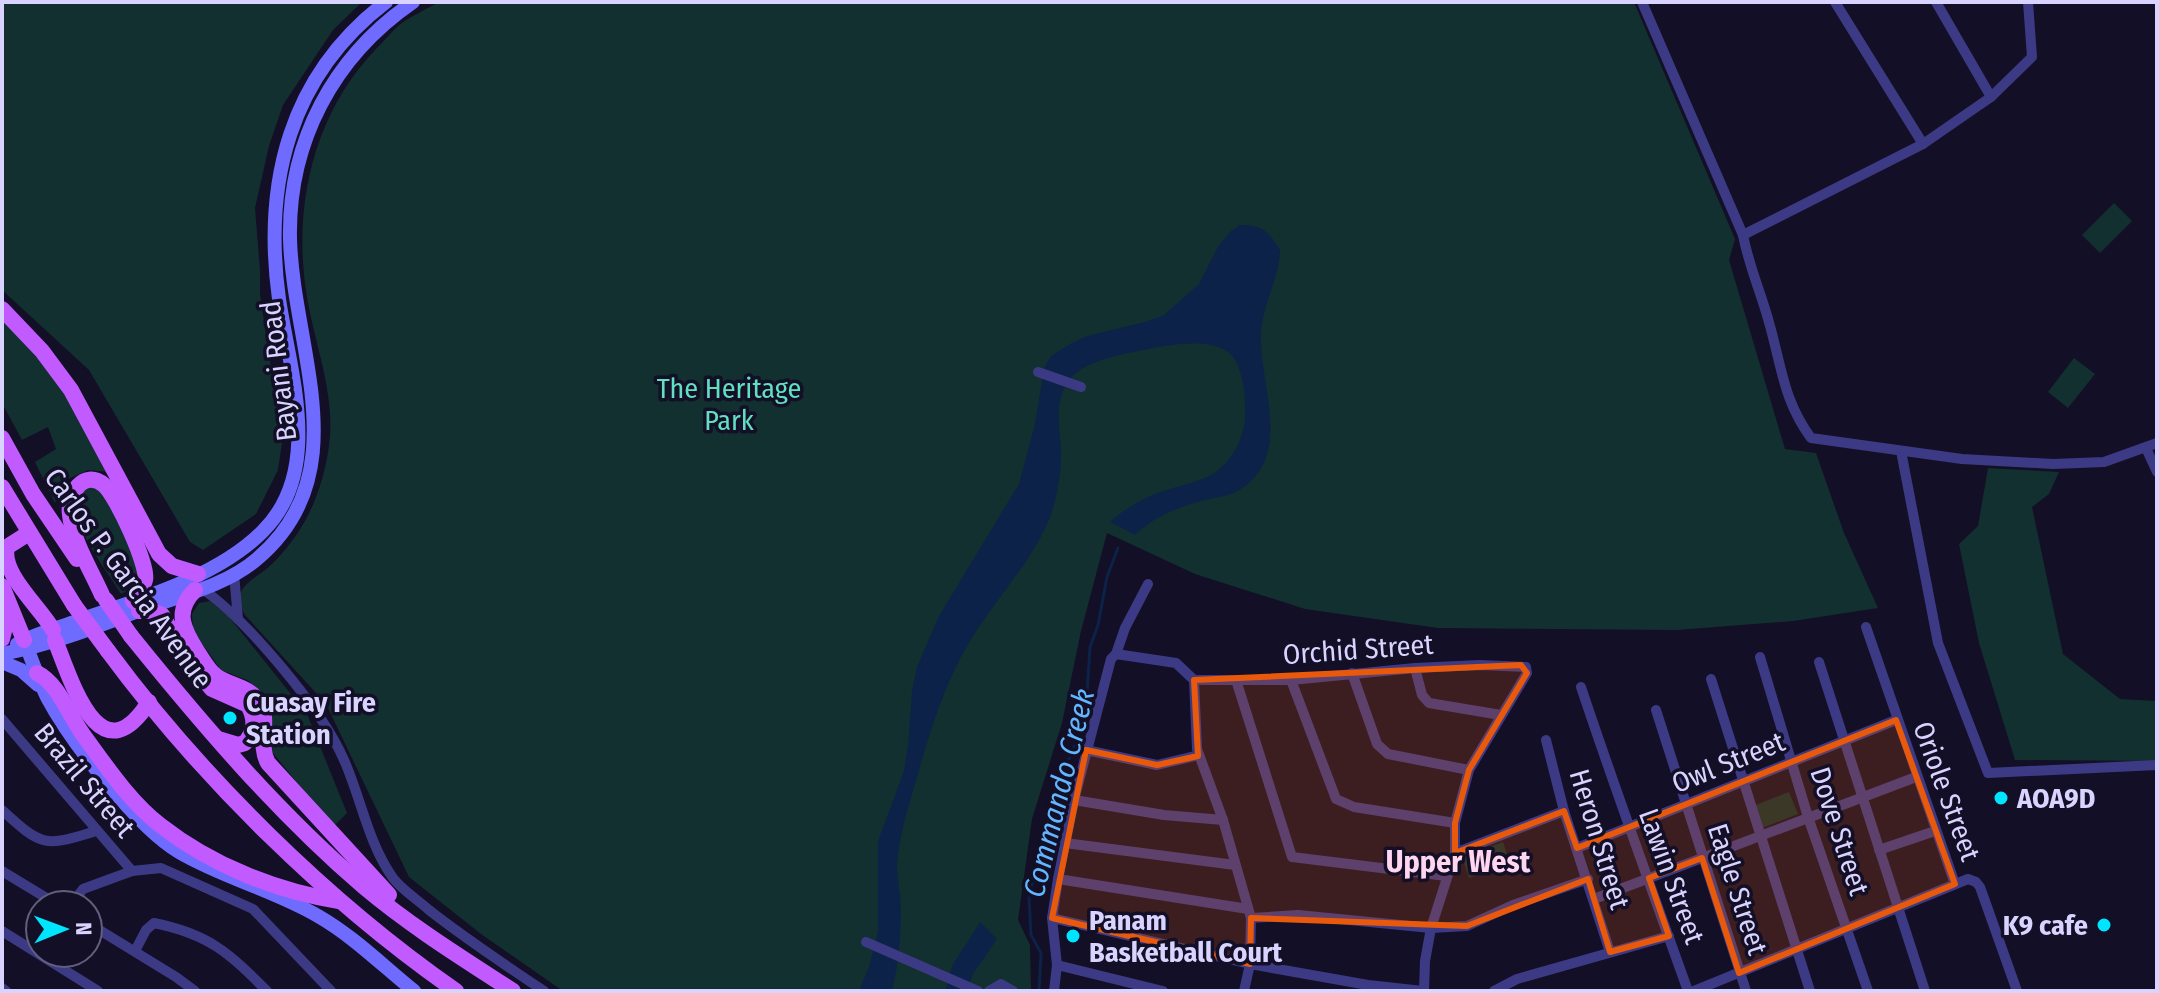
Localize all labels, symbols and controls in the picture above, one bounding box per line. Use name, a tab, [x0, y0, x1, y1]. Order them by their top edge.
street label: Bayani Road	[254, 299, 303, 443]
park label: The Heritage Park	[657, 372, 801, 437]
street label: Carlos P. Garcia Avenue	[38, 462, 220, 695]
street label: Orchid Street	[1282, 628, 1435, 671]
water label: Commando Creek	[1016, 685, 1102, 901]
place label: Cuasay Fire Station	[246, 686, 376, 751]
marker: Cuasay Fire Station	[221, 709, 239, 727]
street label: Brazil Street	[27, 717, 142, 845]
street label: Oriole Street	[1906, 717, 1987, 866]
street label: Owl Street	[1667, 725, 1790, 800]
street label: Dove Street	[1803, 763, 1876, 900]
street label: Heron Street	[1563, 765, 1637, 914]
place label: AOA9D	[2016, 782, 2095, 815]
marker: AOA9D	[1992, 789, 2010, 807]
street label: Lawin Street	[1632, 804, 1711, 949]
street label: Eagle Street	[1701, 819, 1774, 960]
district label: Upper West	[1386, 844, 1531, 880]
north arrow	[24, 889, 104, 969]
place label: Panam Basketball Court	[1089, 904, 1283, 969]
place label: K9 cafe	[2003, 909, 2088, 942]
marker: K9 cafe	[2095, 916, 2113, 934]
text: N	[70, 922, 97, 935]
marker: Panam Basketball Court	[1064, 927, 1082, 945]

